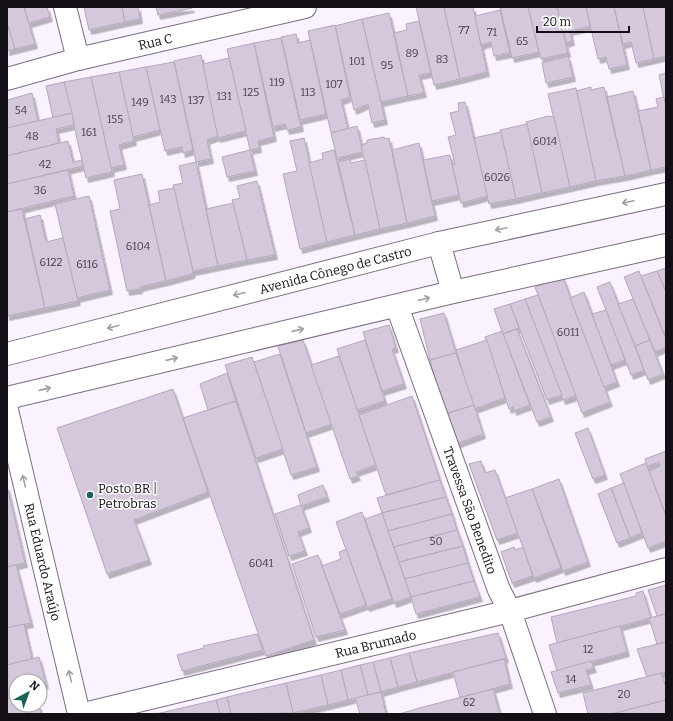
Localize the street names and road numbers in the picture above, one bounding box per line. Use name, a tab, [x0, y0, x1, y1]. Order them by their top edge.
street label: Rua C	[137, 31, 174, 53]
street label: Avenida Cônego de Castro	[258, 243, 413, 297]
street label: Travessa São Benedito	[440, 445, 500, 576]
street label: Rua Eduardo Araújo	[21, 501, 64, 622]
street label: Rua Brumado	[334, 627, 418, 661]

